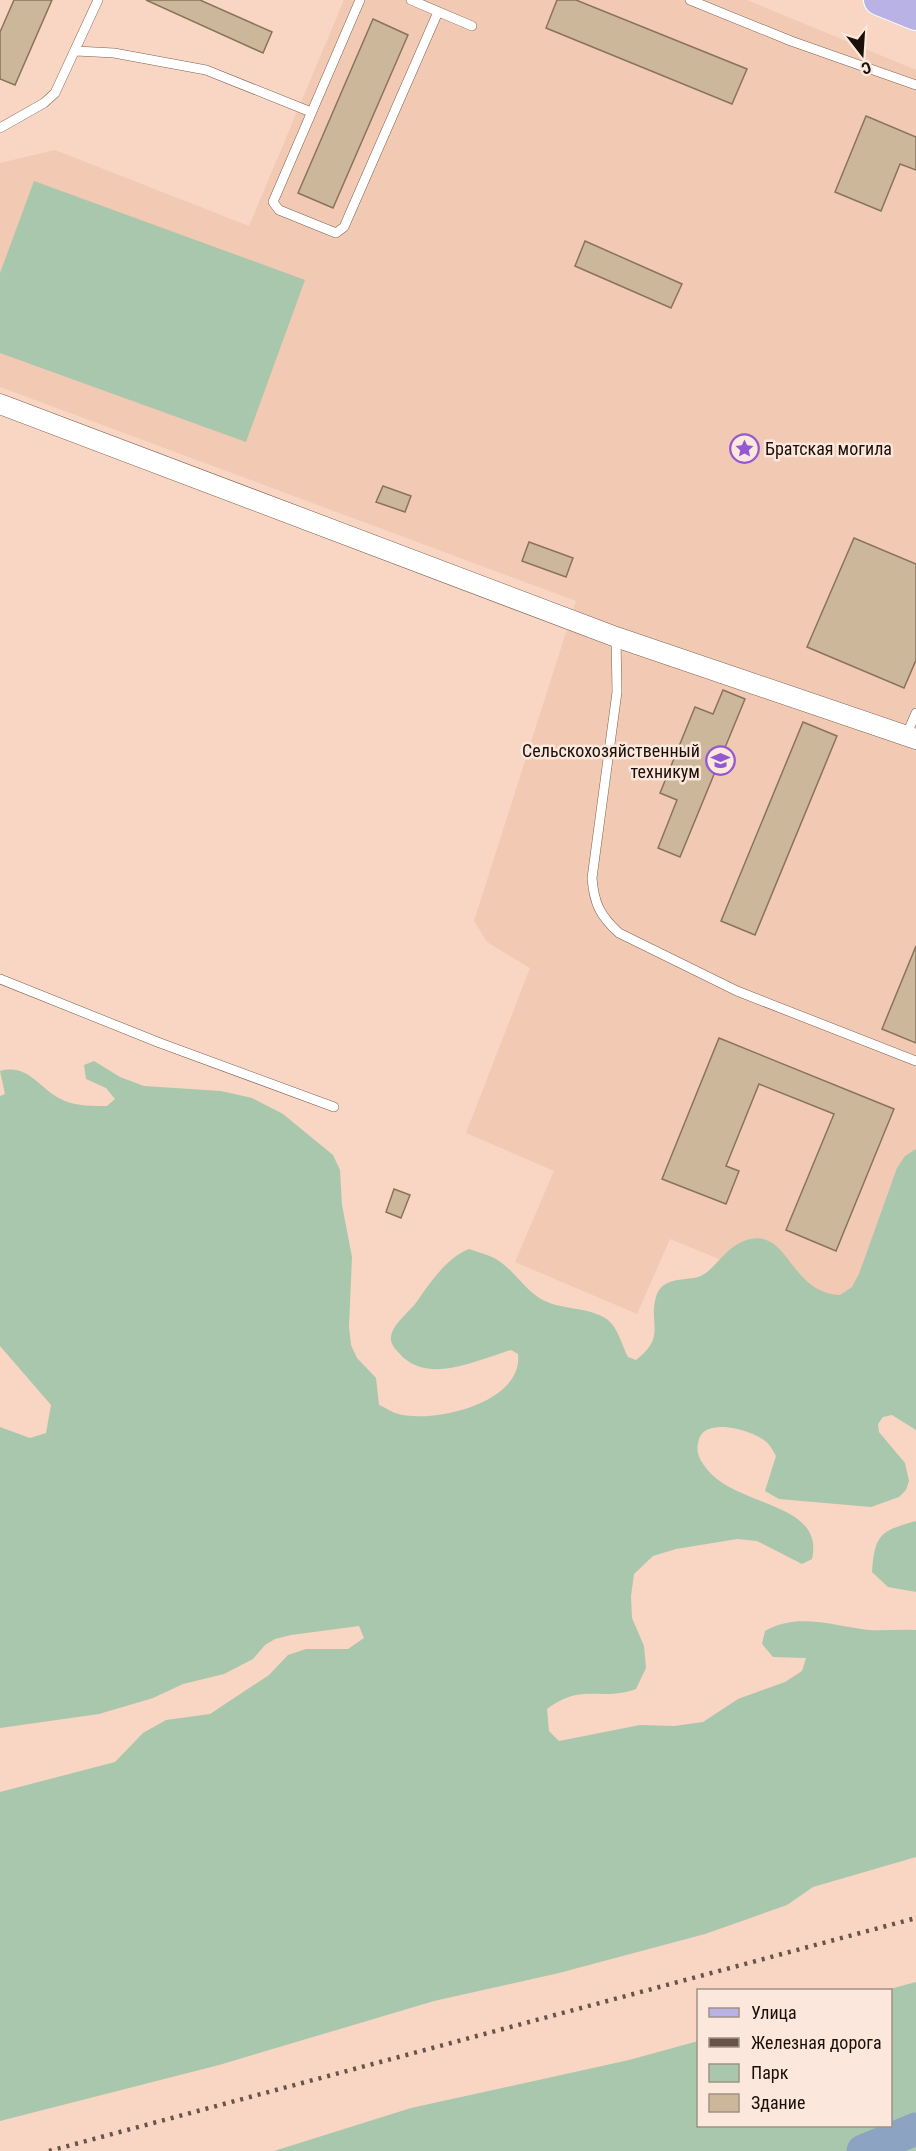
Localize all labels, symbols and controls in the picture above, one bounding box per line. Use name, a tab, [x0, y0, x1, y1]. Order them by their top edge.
north arrow	[832, 24, 892, 84]
text: С	[859, 57, 873, 78]
place icon: Братская могила	[728, 433, 760, 465]
place label: Братская могила	[765, 438, 892, 459]
place label: Сельскохозяйственный техникум	[522, 740, 700, 782]
school or university icon: Сельскохозяйственный техникум	[705, 745, 737, 777]
legend	[697, 1989, 892, 2127]
text: Улица	[751, 2002, 797, 2023]
text: Железная дорога	[751, 2032, 882, 2053]
text: Парк	[751, 2062, 789, 2083]
text: Здание	[751, 2092, 805, 2113]

